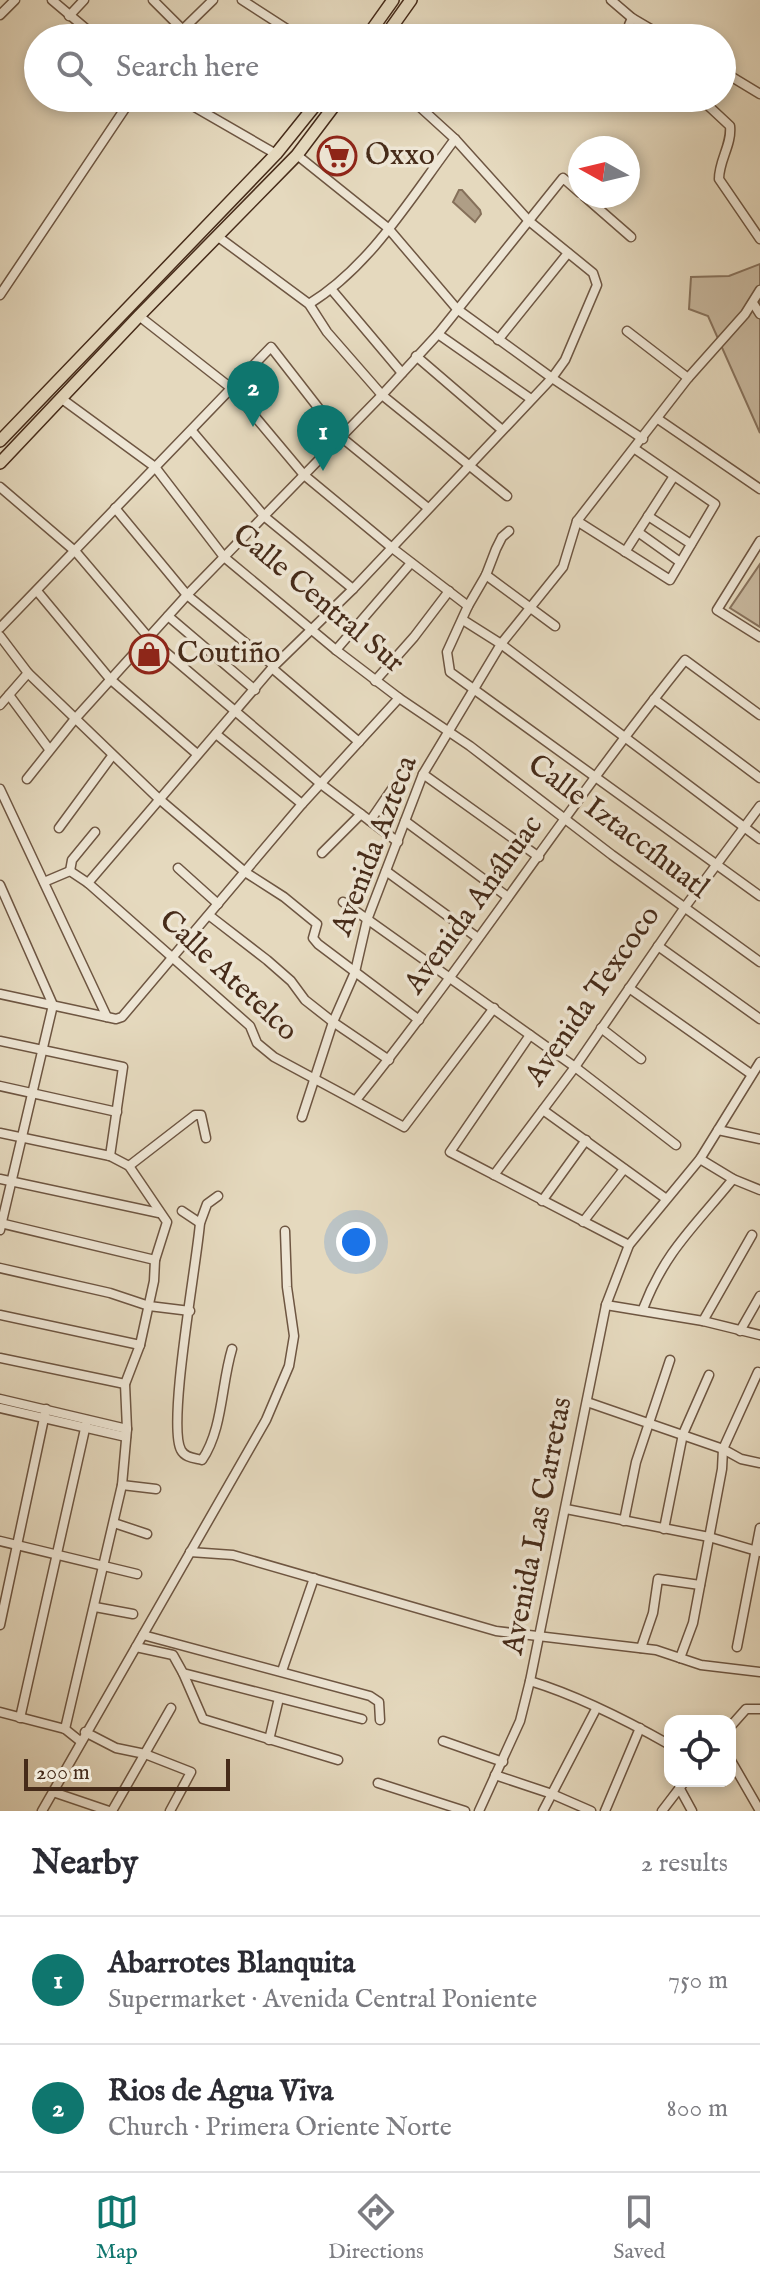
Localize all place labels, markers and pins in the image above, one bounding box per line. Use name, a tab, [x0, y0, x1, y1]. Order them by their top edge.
supermarket icon: Oxxo	[316, 135, 358, 177]
place label: Oxxo	[365, 137, 435, 175]
pin: 2	[227, 361, 279, 427]
pin: 1	[297, 405, 349, 471]
shop icon: Coutiño	[128, 633, 170, 675]
place label: Coutiño	[177, 635, 281, 673]

